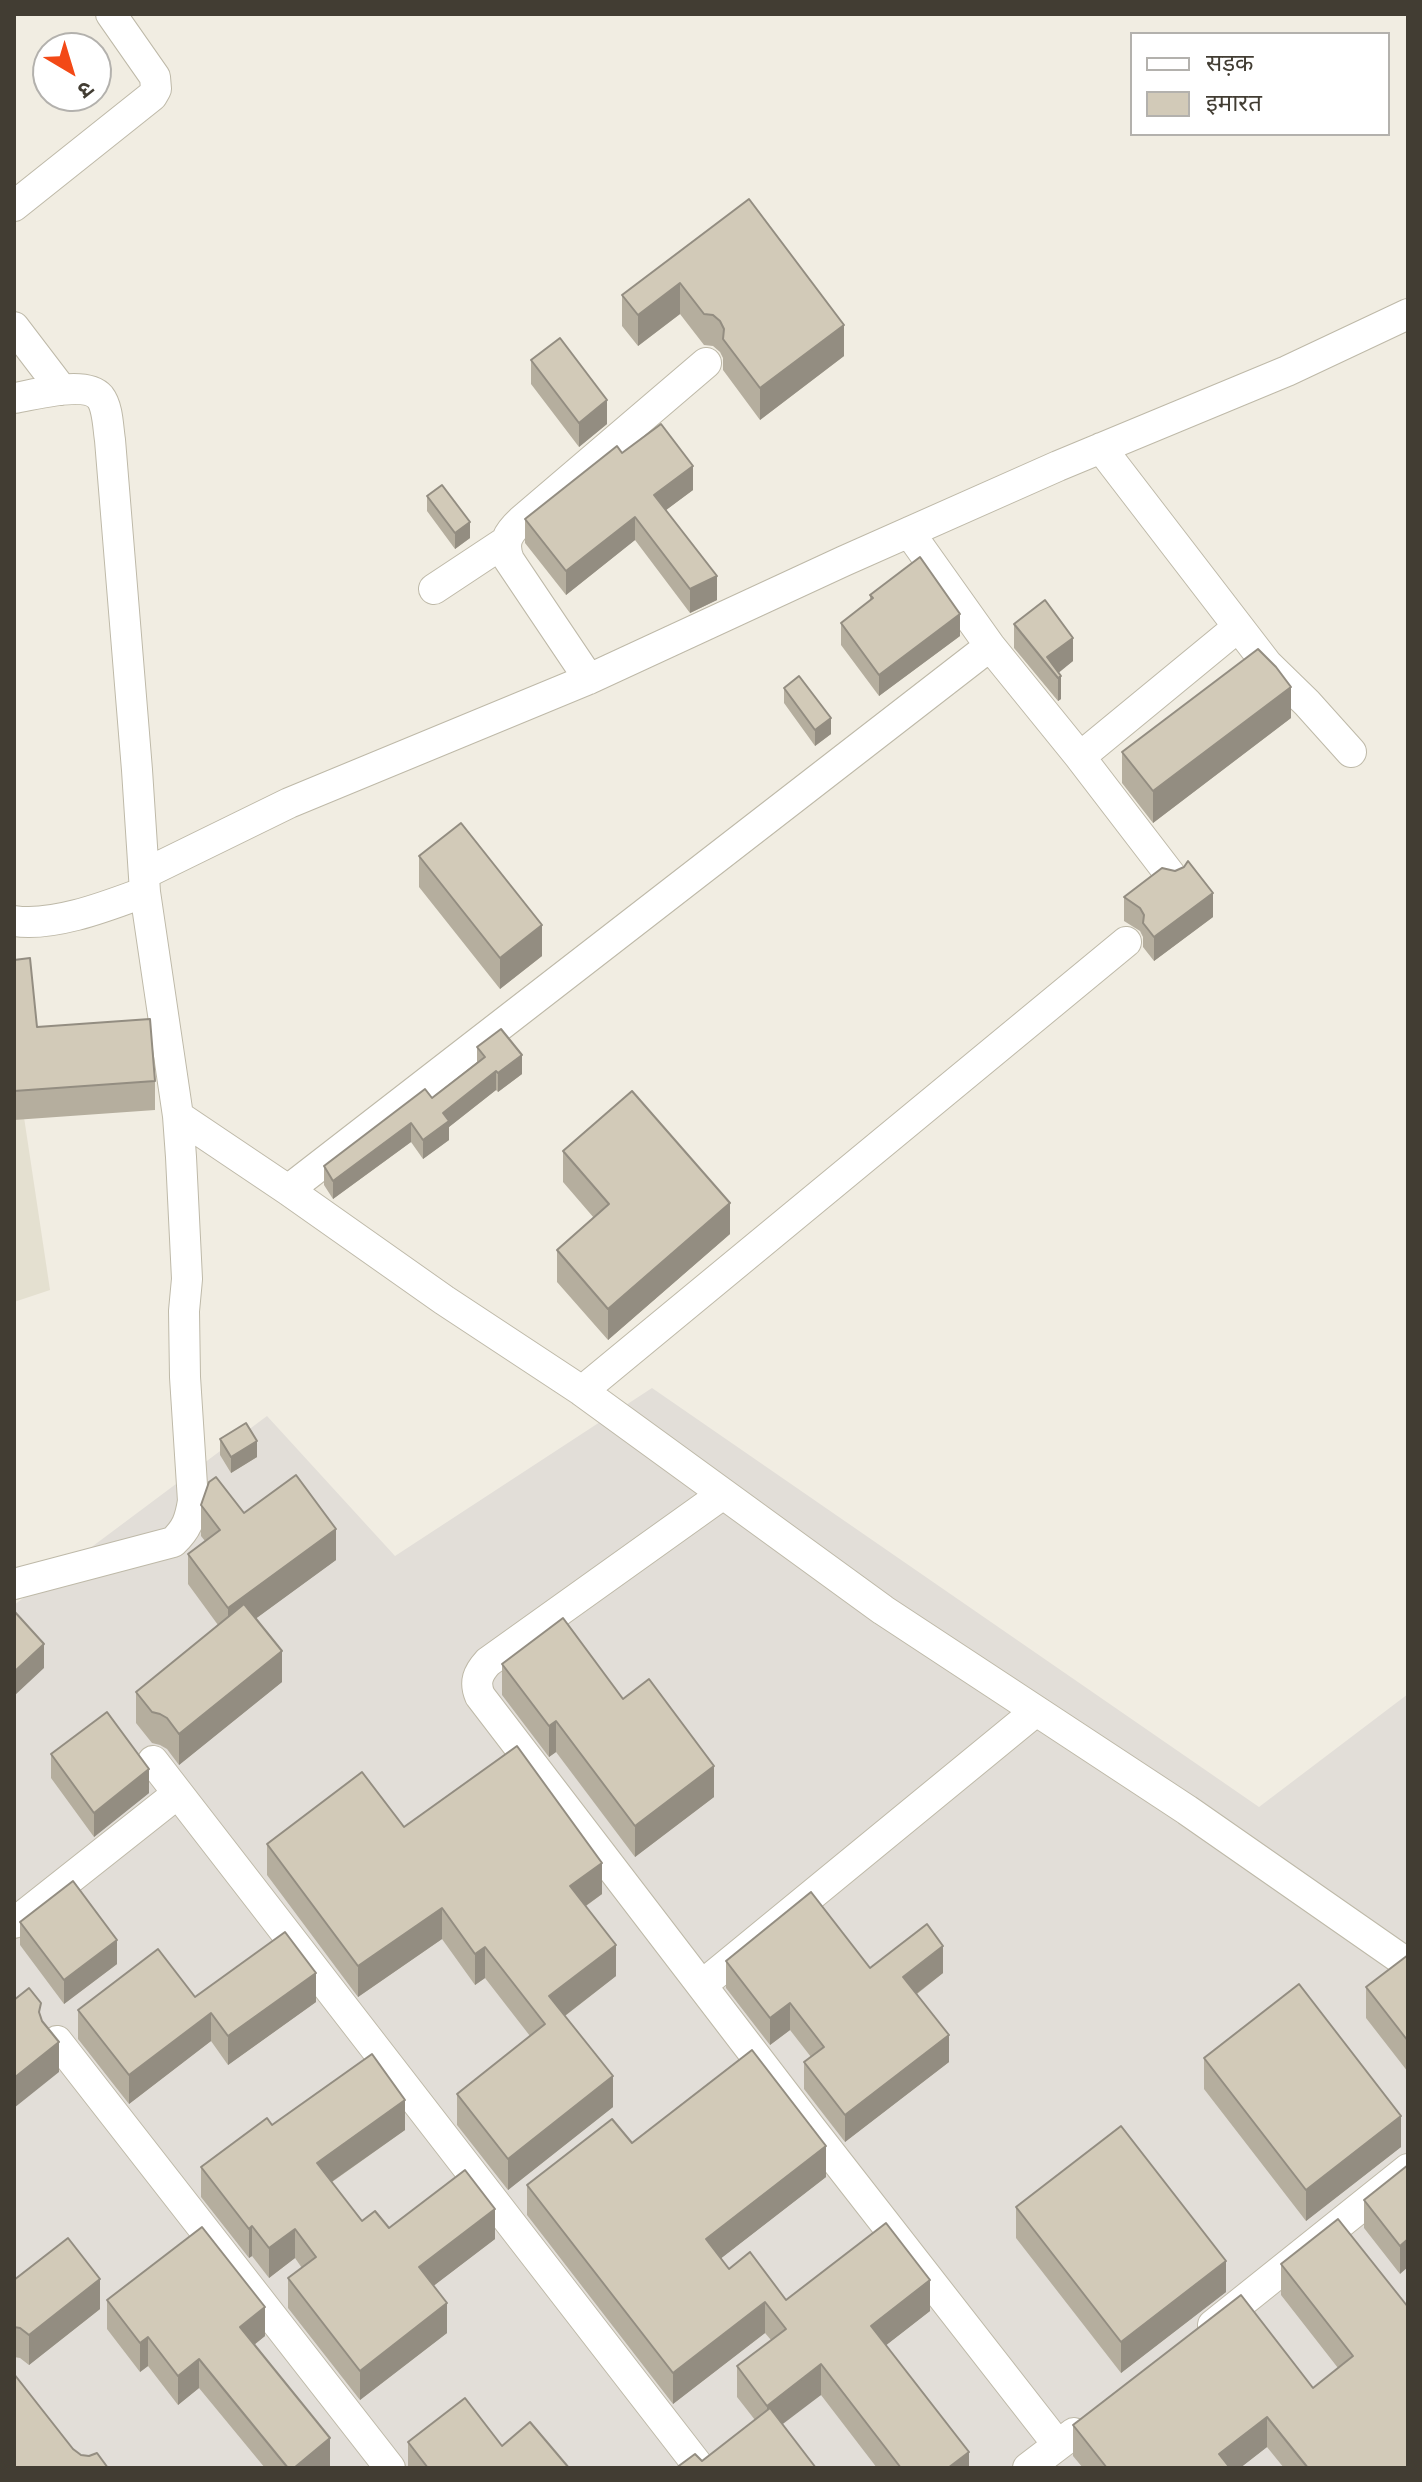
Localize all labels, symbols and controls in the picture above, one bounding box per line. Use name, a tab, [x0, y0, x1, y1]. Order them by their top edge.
north arrow	[32, 32, 112, 112]
legend	[1130, 32, 1390, 136]
text: सड़क	[1206, 47, 1254, 79]
text: उ	[71, 74, 100, 105]
text: इमारत	[1206, 87, 1262, 119]

